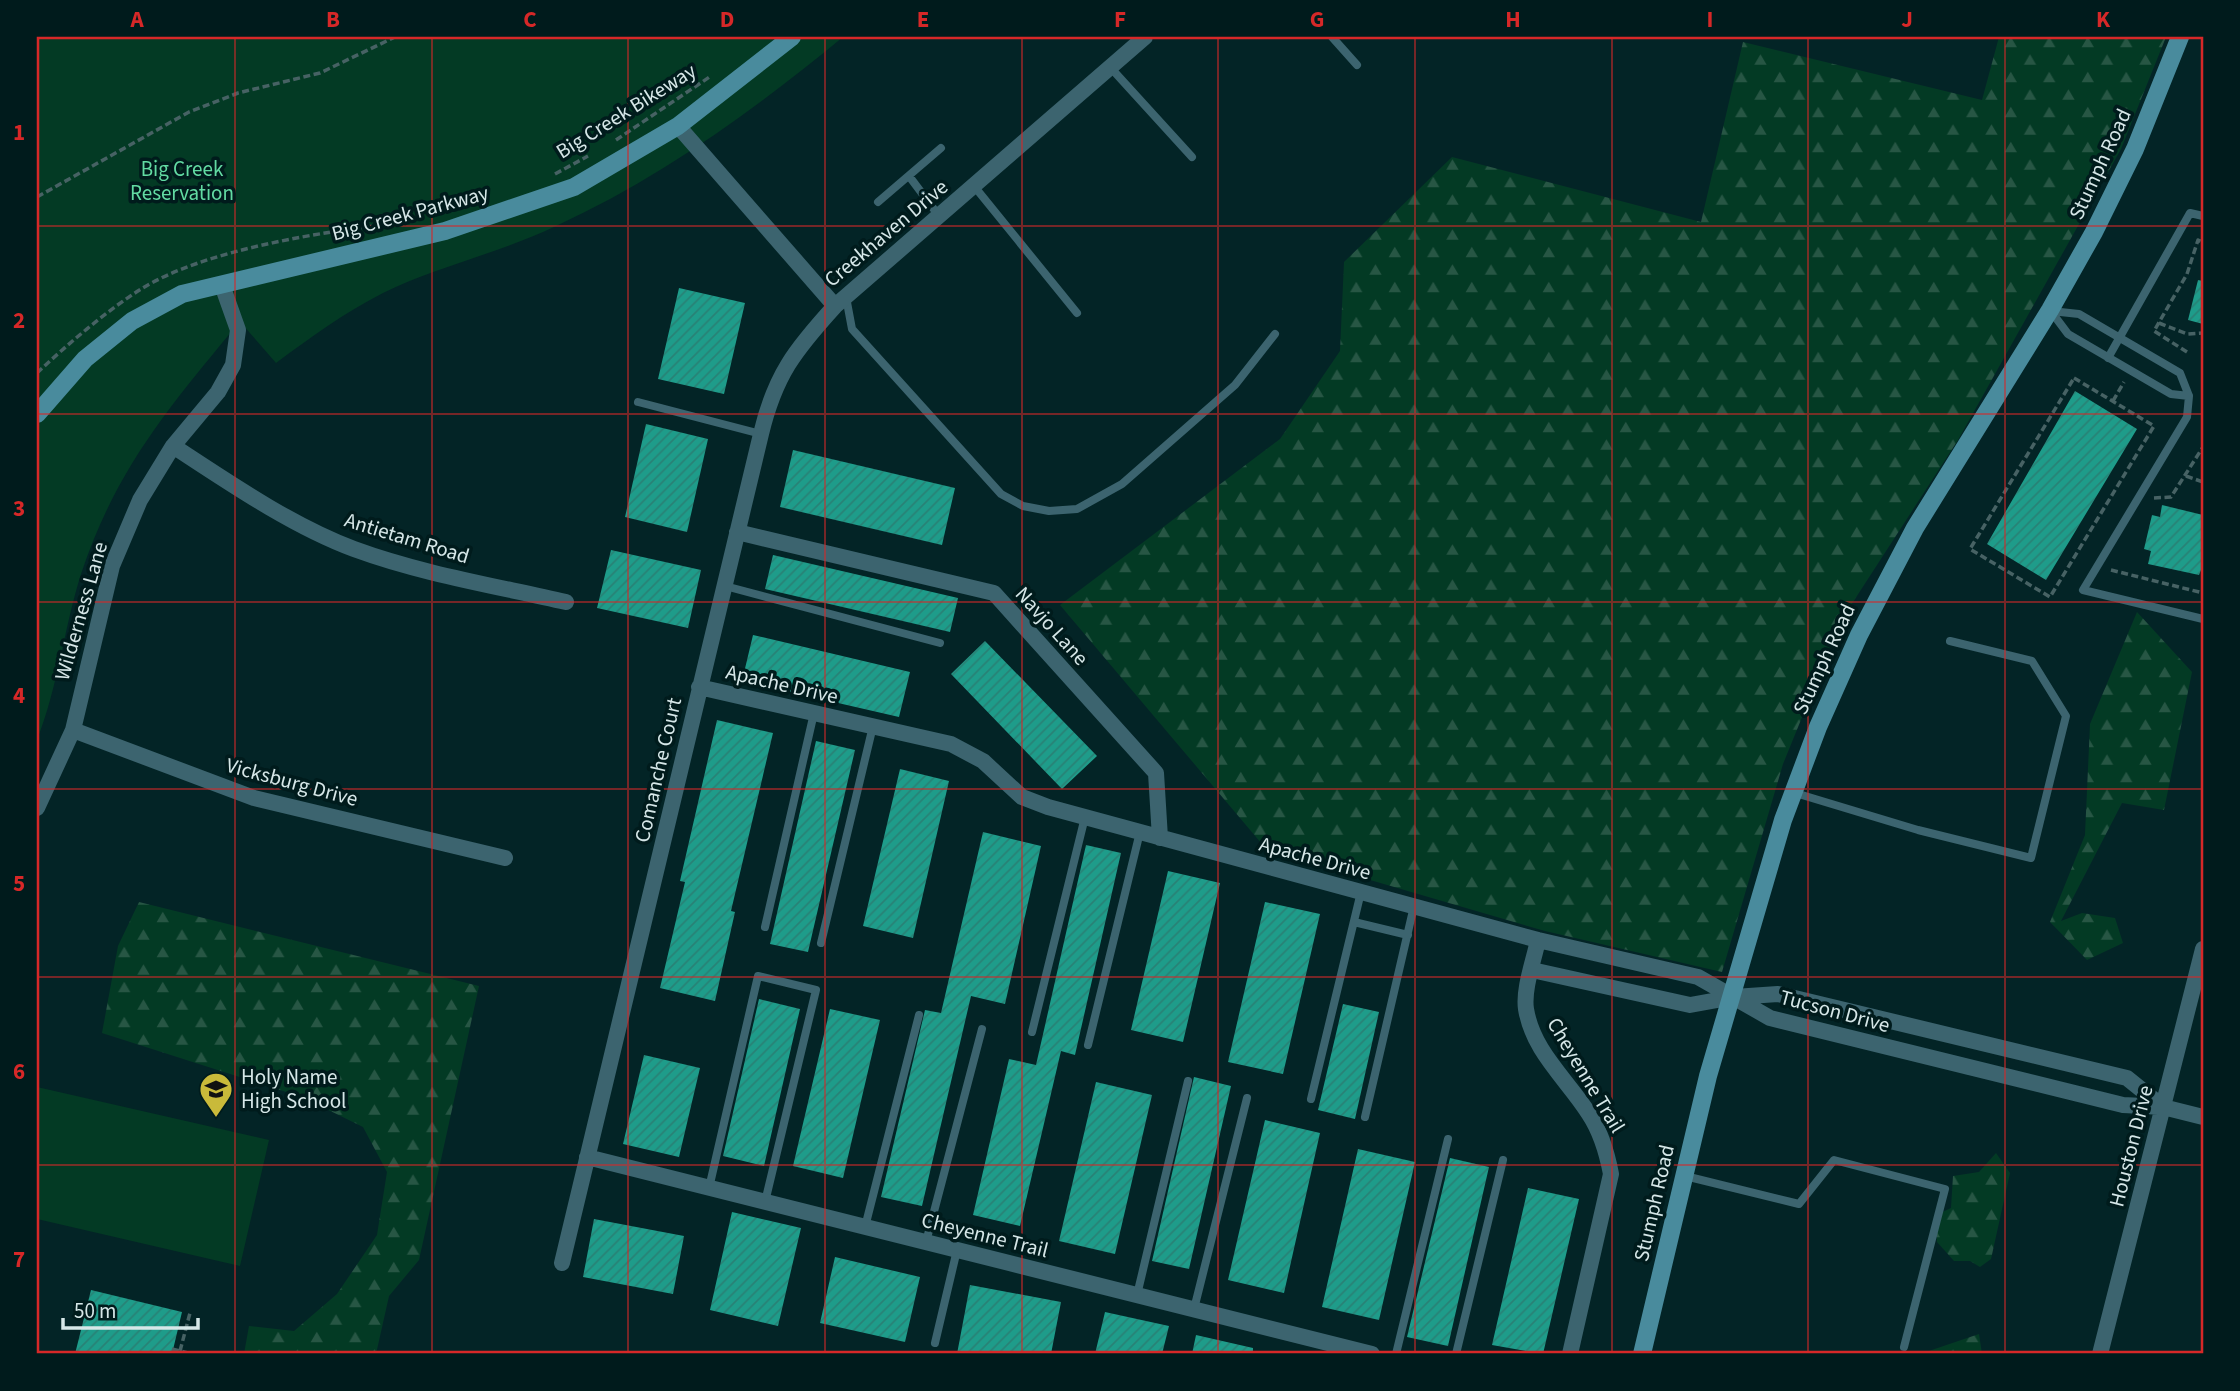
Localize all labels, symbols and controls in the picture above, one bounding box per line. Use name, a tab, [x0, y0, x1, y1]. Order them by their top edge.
text: A	[129, 3, 144, 36]
text: B	[326, 3, 340, 36]
text: C	[523, 3, 537, 36]
text: D	[720, 3, 734, 36]
text: E	[917, 3, 929, 36]
text: F	[1114, 3, 1126, 36]
text: G	[1310, 3, 1324, 36]
text: H	[1505, 3, 1521, 36]
text: I	[1707, 3, 1713, 36]
text: J	[1901, 3, 1913, 36]
text: K	[2096, 3, 2111, 36]
street label: Big Creek Bikeway	[550, 56, 702, 166]
street label: Stumph Road	[2061, 104, 2139, 224]
text: 1	[13, 116, 25, 149]
park label: Big Creek Reservation	[130, 154, 234, 208]
street label: Creekhaven Drive	[818, 172, 954, 294]
street label: Big Creek Parkway	[328, 178, 492, 248]
text: 2	[13, 304, 25, 337]
text: 3	[13, 492, 25, 525]
street label: Antietam Road	[341, 505, 473, 571]
street label: Wilderness Lane	[47, 538, 115, 684]
street label: Navjo Lane	[1008, 580, 1096, 672]
street label: Stumph Road	[1785, 599, 1863, 719]
street label: Apache Drive	[723, 657, 841, 711]
text: 4	[13, 679, 25, 712]
street label: Comanche Court	[627, 695, 689, 845]
street label: Vicksburg Drive	[223, 750, 361, 814]
street label: Apache Drive	[1256, 829, 1374, 887]
text: 5	[13, 867, 25, 900]
street label: Tucson Drive	[1777, 982, 1893, 1040]
street label: Cheyenne Trail	[1540, 1012, 1632, 1138]
text: 6	[13, 1055, 25, 1088]
place label: Holy Name High School	[241, 1062, 346, 1116]
school or university icon: Holy Name High School	[197, 1070, 235, 1119]
street label: Houston Drive	[2101, 1082, 2161, 1210]
street label: Stumph Road	[1626, 1142, 1682, 1264]
street label: Cheyenne Trail	[918, 1205, 1052, 1265]
text: 7	[13, 1243, 25, 1276]
scale bar	[63, 1286, 198, 1330]
text: 50 m	[74, 1296, 116, 1326]

